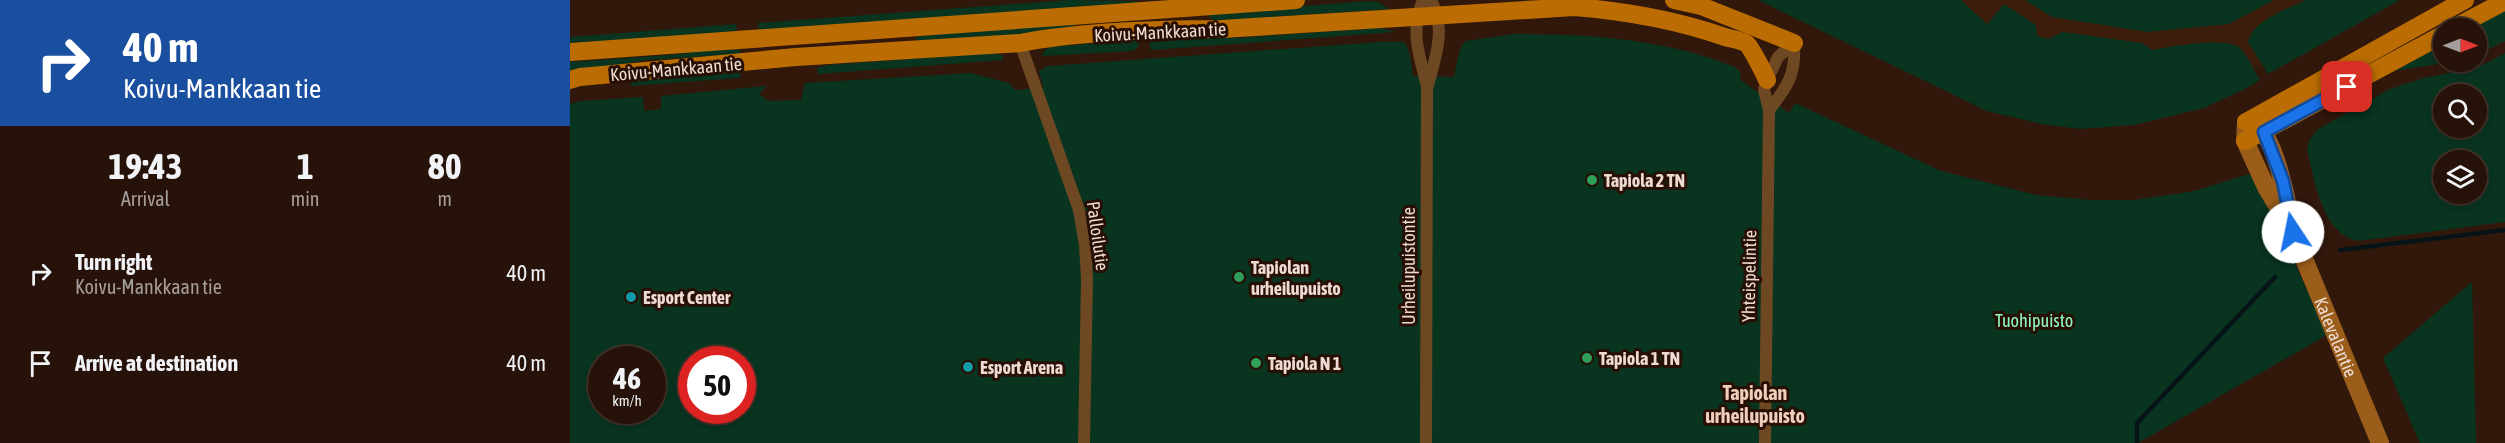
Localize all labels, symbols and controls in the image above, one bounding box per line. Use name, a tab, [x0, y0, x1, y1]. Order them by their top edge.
street label: Koivu-Mankkaan tie	[1093, 18, 1227, 46]
north arrow	[2433, 18, 2487, 72]
map controls	[2433, 18, 2487, 204]
text: 40 m	[123, 23, 198, 71]
icon: right	[24, 24, 102, 102]
street label: Koivu-Mankkaan tie	[609, 53, 743, 85]
pin	[2321, 61, 2372, 112]
icon: arrive	[2330, 70, 2363, 103]
text: Koivu-Mankkaan tie	[123, 73, 321, 104]
button: search	[2433, 84, 2487, 138]
text: 19:43	[108, 145, 182, 187]
text: 1	[297, 145, 314, 187]
text: 80	[428, 145, 462, 187]
button: layers	[2433, 150, 2487, 204]
place label: Tapiola 2 TN	[1604, 170, 1685, 191]
marker: Tapiola 2 TN	[1585, 173, 1599, 187]
text: Arrival	[121, 187, 170, 210]
text: min	[291, 187, 319, 210]
text: m	[438, 187, 452, 210]
street label: Palloilutie	[1083, 200, 1113, 272]
position arrow	[2261, 200, 2325, 264]
street label: Urheilupuistontie	[1398, 207, 1419, 325]
street label: Yhteispelintie	[1738, 230, 1760, 322]
text: Turn right	[75, 249, 152, 275]
icon: right	[24, 257, 57, 290]
place label: Tapiolan urheilupuisto	[1251, 257, 1341, 299]
text: 40 m	[506, 260, 546, 286]
marker: Tapiolan urheilupuisto	[1232, 270, 1246, 284]
text: Koivu-Mankkaan tie	[75, 275, 222, 298]
place label: Esport Center	[643, 287, 731, 308]
marker: Esport Center	[624, 290, 638, 304]
street label: Kalevalantie	[2310, 294, 2362, 380]
park label: Tuohipuisto	[1995, 310, 2073, 331]
speed limit sign: 50	[678, 346, 756, 424]
icon: arrive	[24, 347, 57, 380]
place label: Tapiola 1 TN	[1599, 348, 1680, 369]
text: Arrive at destination	[75, 350, 238, 376]
text: 40 m	[506, 350, 546, 376]
marker: Tapiola 1 TN	[1580, 351, 1594, 365]
place label: Tapiola N 1	[1268, 353, 1341, 374]
marker: Tapiola N 1	[1249, 356, 1263, 370]
place label: Esport Arena	[980, 357, 1063, 378]
marker: Esport Arena	[961, 360, 975, 374]
text: 46	[613, 361, 641, 395]
district label: Tapiolan urheilupuisto	[1705, 381, 1805, 427]
text: km/h	[612, 392, 642, 409]

